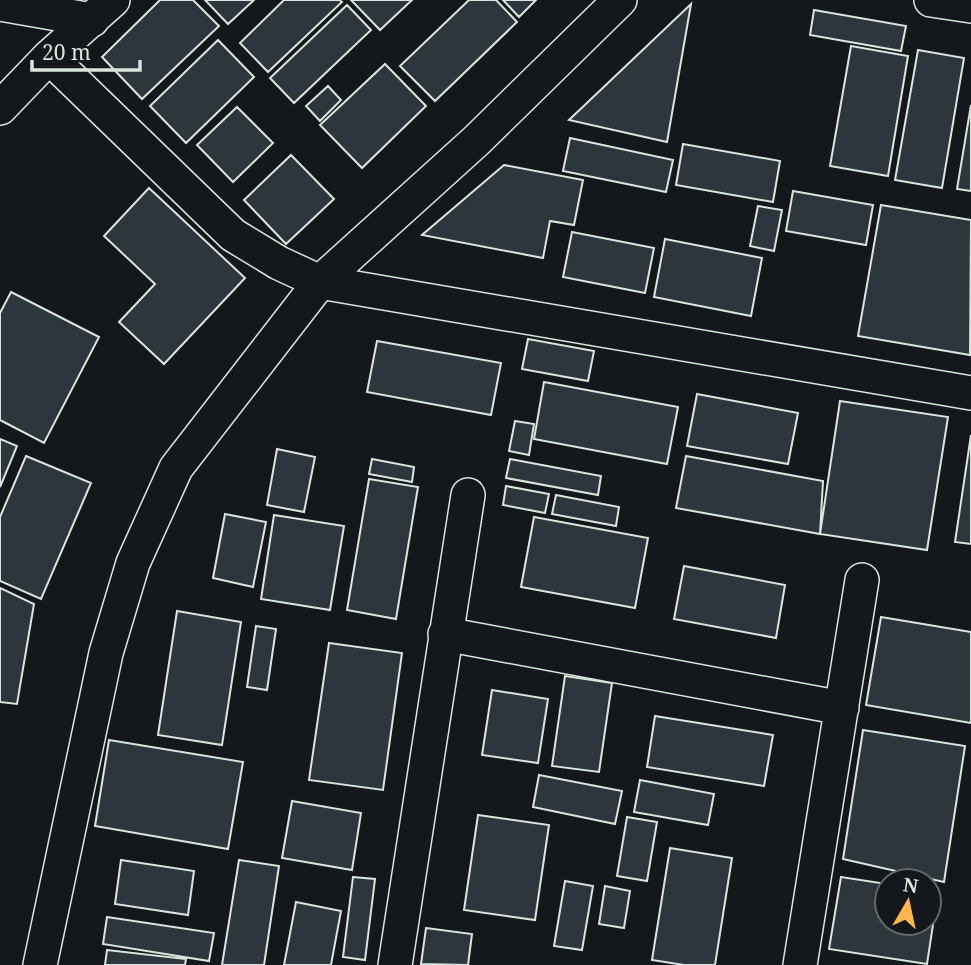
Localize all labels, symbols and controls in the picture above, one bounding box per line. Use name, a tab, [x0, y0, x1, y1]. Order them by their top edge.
scale bar	[32, 28, 140, 72]
text: 20 m	[42, 38, 91, 66]
north arrow	[873, 867, 943, 937]
text: N	[901, 871, 920, 899]

